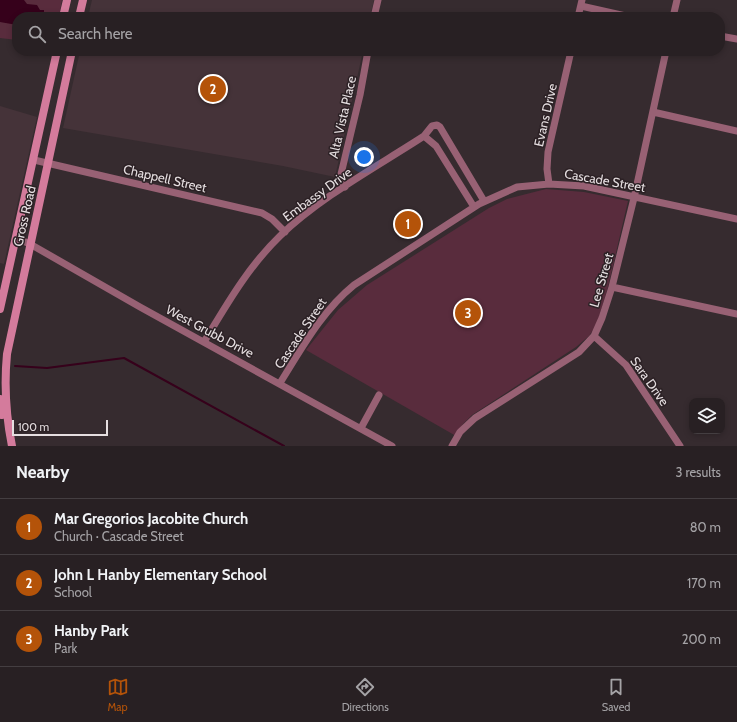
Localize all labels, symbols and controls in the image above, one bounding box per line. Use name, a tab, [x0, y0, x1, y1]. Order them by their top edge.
search box	[12, 12, 725, 56]
icon: search	[26, 23, 48, 45]
text: Search here	[58, 25, 133, 43]
pin: 2	[200, 74, 226, 104]
street label: Alta Vista Place	[325, 74, 359, 160]
street label: Evans Drive	[530, 82, 560, 148]
your location	[354, 147, 374, 167]
street label: Chappell Street	[122, 161, 209, 195]
street label: Embassy Drive	[279, 163, 355, 224]
street label: Cascade Street	[563, 165, 647, 195]
street label: Gross Road	[9, 184, 39, 248]
pin: 1	[395, 209, 421, 239]
street label: Lee Street	[586, 250, 617, 309]
street label: Cascade Street	[270, 294, 330, 371]
pin: 3	[455, 298, 481, 328]
street label: West Grubb Drive	[163, 301, 257, 361]
street label: Sara Drive	[627, 353, 673, 409]
map controls	[689, 398, 725, 434]
button: layers	[689, 398, 725, 434]
scale bar	[12, 418, 108, 437]
text: 100 m	[18, 420, 49, 434]
text: Nearby	[16, 462, 69, 482]
text: 3 results	[675, 464, 721, 480]
text: Mar Gregorios Jacobite Church	[54, 510, 248, 528]
text: 1	[27, 519, 31, 535]
text: 80 m	[690, 519, 721, 535]
text: Church · Cascade Street	[54, 528, 184, 544]
text: John L Hanby Elementary School	[54, 566, 267, 584]
text: 2	[26, 575, 32, 591]
text: 170 m	[687, 575, 721, 591]
text: School	[54, 584, 92, 600]
text: Hanby Park	[54, 622, 129, 640]
text: 3	[25, 631, 33, 647]
text: 200 m	[682, 631, 721, 647]
text: Park	[54, 640, 77, 656]
tab: Map	[107, 676, 129, 714]
tab: Directions	[342, 676, 389, 714]
tab: Saved	[602, 676, 630, 714]

